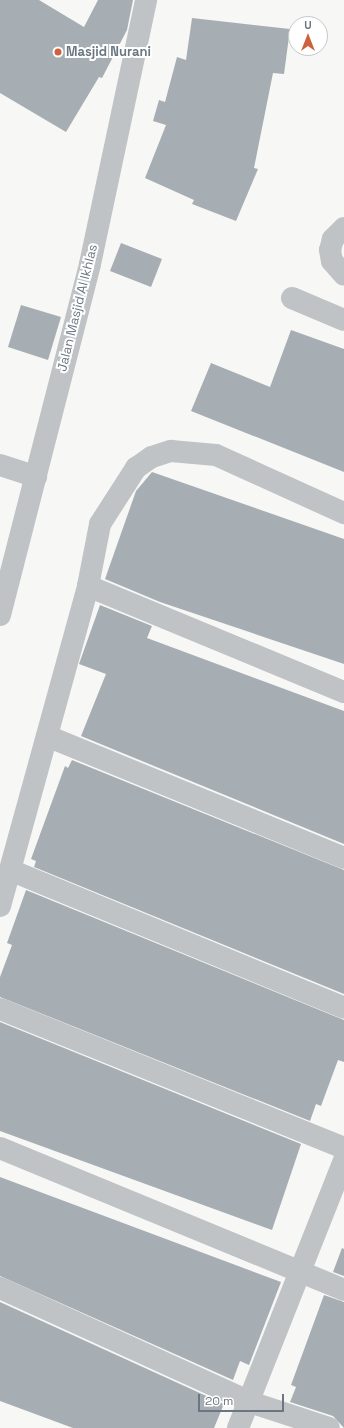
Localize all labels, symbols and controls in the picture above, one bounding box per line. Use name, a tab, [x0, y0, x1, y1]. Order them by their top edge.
north arrow	[288, 16, 328, 56]
text: U	[304, 18, 312, 32]
place label: Masjid Nurani	[66, 44, 151, 60]
marker: Masjid Nurani	[53, 47, 63, 57]
street label: Jalan Masjid Al Ikhlas	[55, 243, 101, 373]
scale bar	[200, 1386, 286, 1412]
text: 20 m	[205, 1393, 233, 1409]

